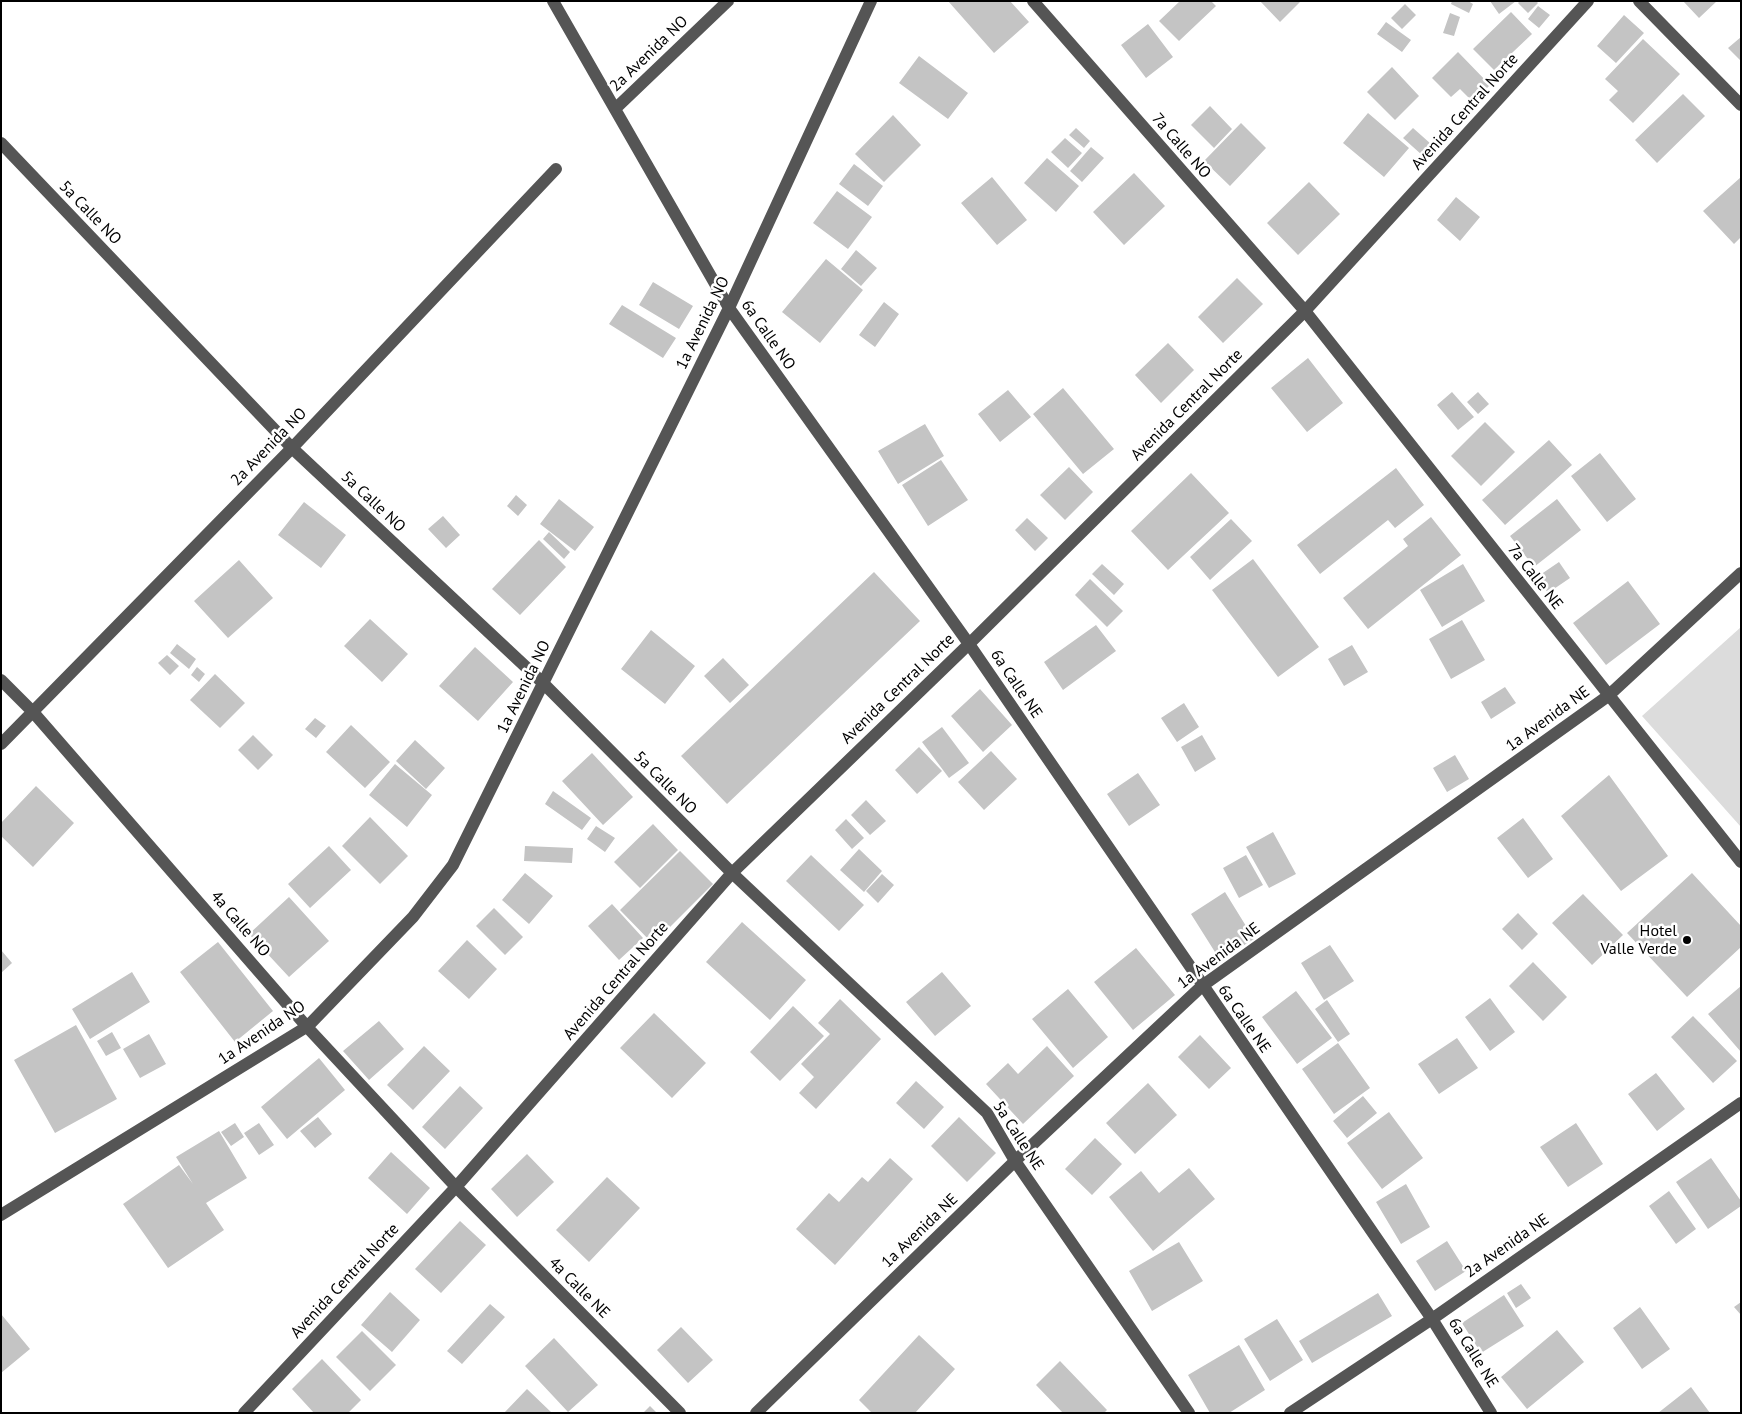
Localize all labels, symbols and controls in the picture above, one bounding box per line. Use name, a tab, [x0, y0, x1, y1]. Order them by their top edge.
street label: 2a Avenida NO	[606, 12, 692, 96]
street label: Avenida Central Norte	[1408, 50, 1522, 174]
street label: 7a Calle NO	[1147, 109, 1215, 183]
street label: 5a Calle NO	[55, 177, 125, 249]
street label: 1a Avenida NO	[672, 273, 734, 373]
street label: 6a Calle NO	[737, 296, 799, 374]
street label: Avenida Central Norte	[1127, 345, 1247, 465]
street label: 2a Avenida NO	[227, 404, 311, 490]
street label: 5a Calle NO	[337, 467, 409, 537]
street label: 7a Calle NE	[1503, 540, 1567, 614]
street label: Avenida Central Norte	[837, 630, 959, 748]
street label: 1a Avenida NO	[493, 637, 555, 737]
street label: 6a Calle NE	[986, 646, 1046, 722]
street label: 1a Avenida NE	[1502, 682, 1594, 756]
street label: 5a Calle NO	[630, 748, 700, 818]
street label: 4a Calle NO	[206, 887, 274, 961]
street label: Avenida Central Norte	[559, 918, 673, 1044]
street label: 1a Avenida NE	[1174, 919, 1264, 993]
place label: Hotel Valle Verde	[1601, 921, 1677, 959]
marker: Hotel Valle Verde	[1681, 934, 1693, 946]
street label: 6a Calle NE	[1214, 981, 1274, 1057]
street label: 1a Avenida NO	[215, 997, 309, 1069]
street label: 5a Calle NE	[988, 1098, 1048, 1174]
street label: 1a Avenida NE	[878, 1190, 962, 1272]
street label: 2a Avenida NE	[1461, 1210, 1553, 1282]
street label: Avenida Central Norte	[287, 1220, 403, 1342]
street label: 4a Calle NE	[544, 1253, 614, 1323]
street label: 6a Calle NE	[1444, 1314, 1502, 1392]

